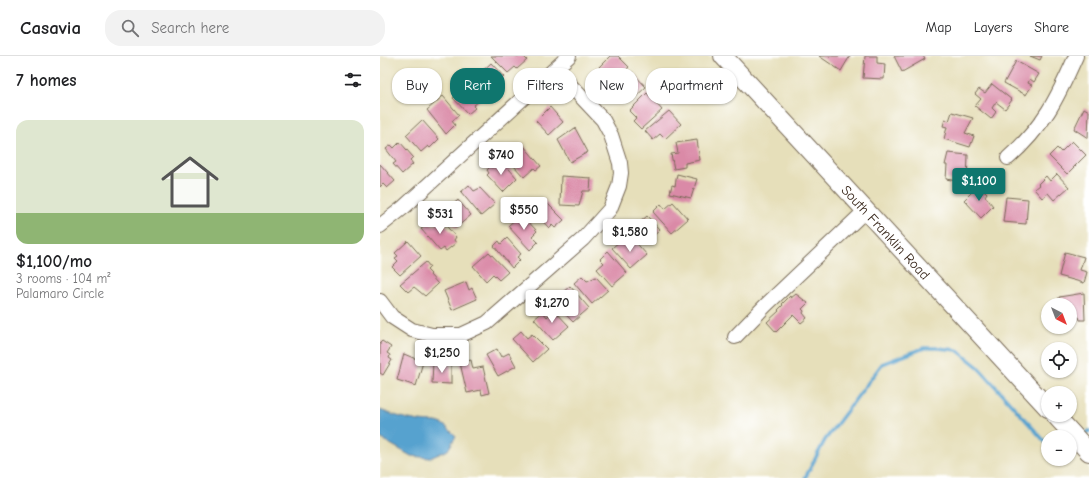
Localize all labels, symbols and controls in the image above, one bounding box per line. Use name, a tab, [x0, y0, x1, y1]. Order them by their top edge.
search box	[105, 10, 385, 46]
text: Casavia	[20, 17, 81, 39]
icon: search	[119, 17, 141, 39]
text: Search here	[151, 19, 229, 37]
text: Map	[925, 19, 952, 36]
text: Layers	[974, 19, 1012, 36]
text: Share	[1034, 19, 1069, 36]
chip: Buy	[392, 68, 442, 104]
chip: Rent	[450, 68, 505, 104]
chip: Filters	[513, 68, 577, 104]
chip: New	[585, 68, 638, 104]
chip: Apartment	[646, 68, 737, 104]
icon: filters	[342, 69, 364, 91]
text: 7 homes	[16, 71, 77, 90]
pin: $740	[477, 142, 525, 176]
icon: home	[154, 146, 226, 218]
text: $740	[488, 147, 514, 162]
pin: $1,100	[946, 168, 1012, 202]
text: $1,100	[961, 173, 997, 188]
street label: South Franklin Road	[838, 182, 933, 283]
pin: $550	[500, 197, 548, 231]
pin: $531	[416, 201, 464, 235]
text: $550	[509, 202, 539, 217]
text: $531	[427, 206, 453, 221]
pin: $1,580	[597, 219, 663, 253]
text: $1,580	[612, 224, 648, 239]
text: $1,100/mo	[16, 252, 92, 271]
text: 3 rooms · 104 m²	[16, 271, 110, 286]
text: Palamaro Circle	[16, 286, 104, 301]
pin: $1,270	[519, 290, 585, 324]
text: $1,270	[534, 295, 570, 310]
north arrow	[1041, 298, 1077, 334]
map controls	[1041, 298, 1077, 466]
pin: $1,250	[409, 340, 475, 374]
button: locate	[1041, 342, 1077, 378]
text: $1,250	[424, 345, 460, 360]
button: +	[1041, 386, 1077, 422]
button: −	[1041, 430, 1077, 466]

